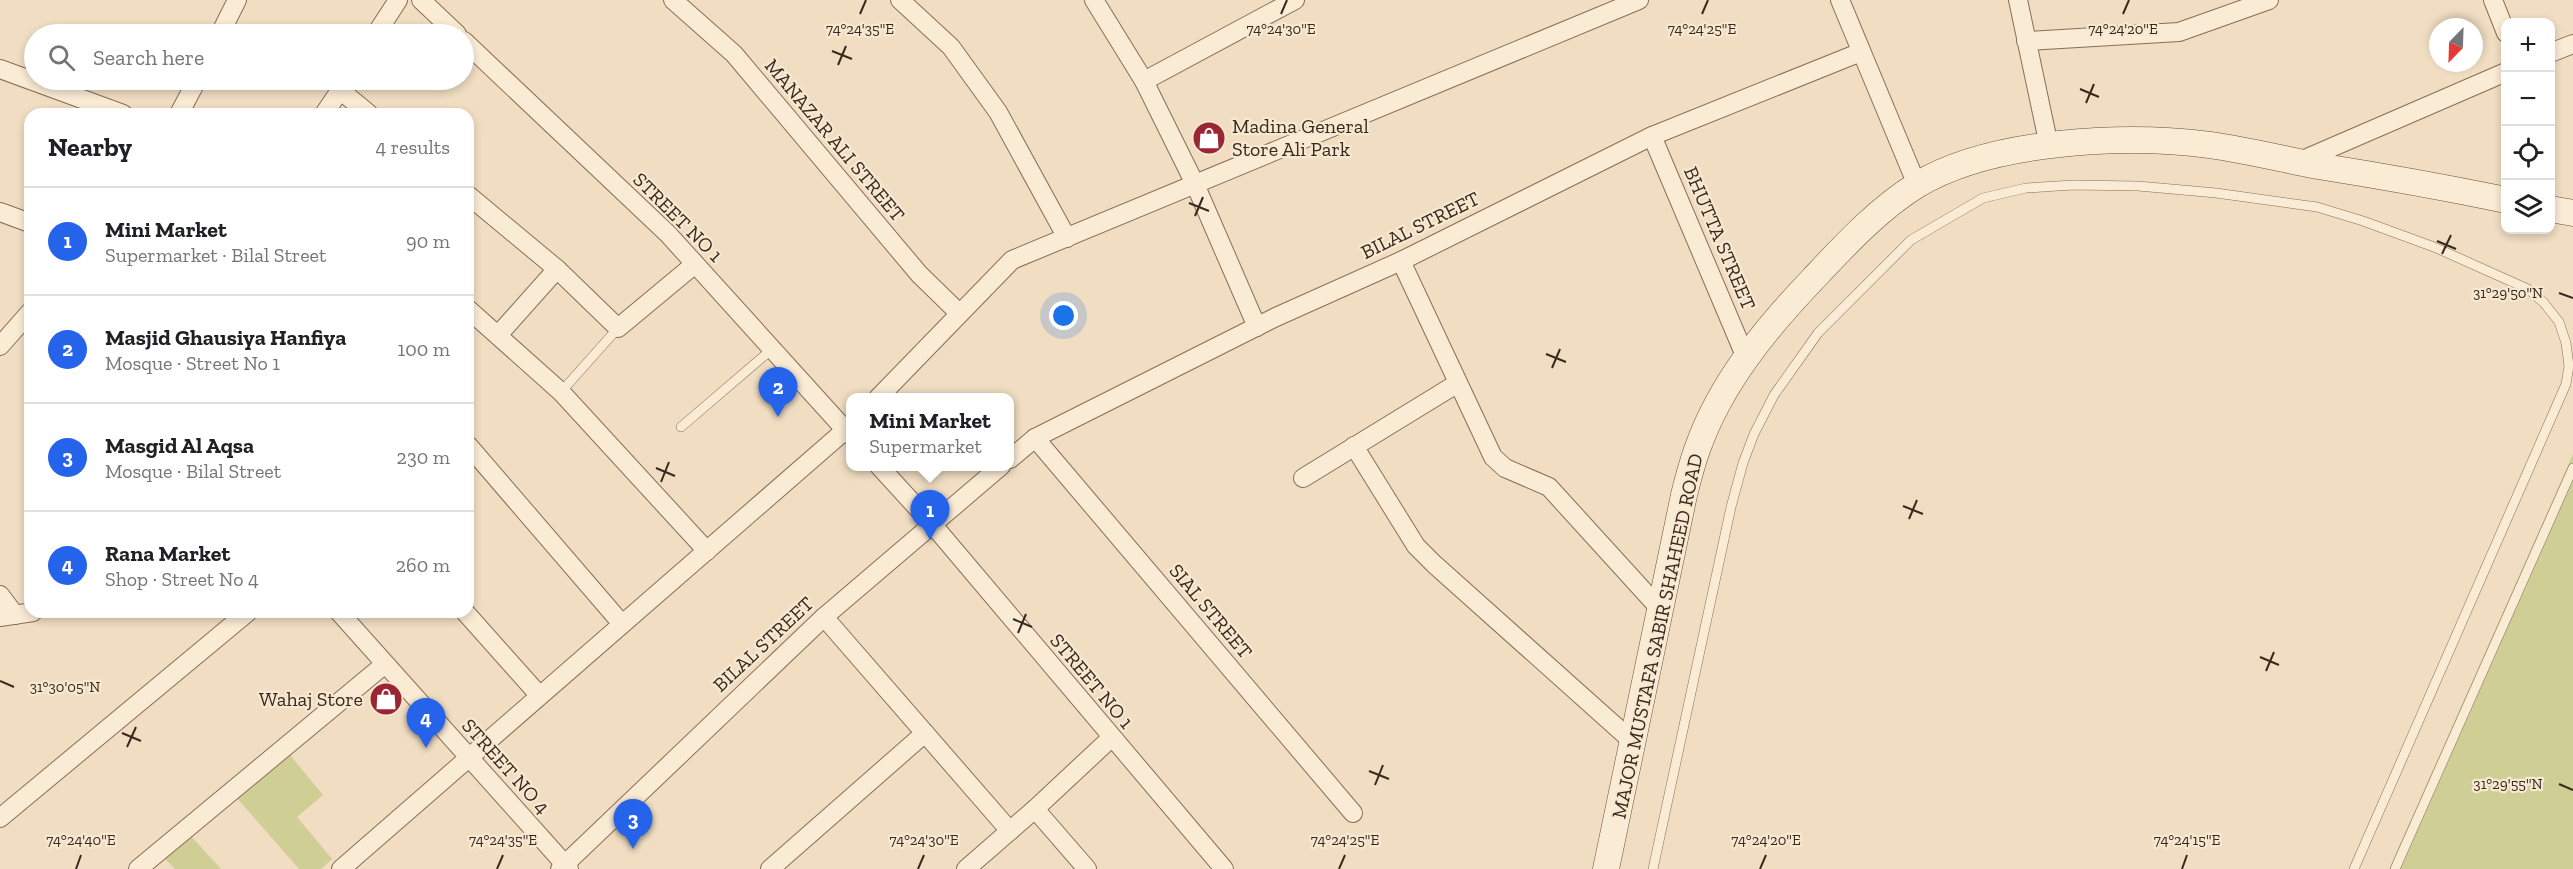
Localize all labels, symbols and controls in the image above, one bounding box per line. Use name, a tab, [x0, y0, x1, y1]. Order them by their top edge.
north arrow	[2429, 18, 2483, 72]
map controls	[2501, 18, 2555, 234]
button: +	[2501, 18, 2555, 72]
text: 74°24'35"E	[826, 20, 894, 38]
text: 74°24'30"E	[1246, 20, 1316, 38]
text: 74°24'25"E	[1668, 20, 1736, 38]
text: 74°24'20"E	[2088, 20, 2158, 38]
search box	[24, 24, 474, 90]
icon: search	[45, 41, 78, 74]
text: Search here	[93, 44, 204, 71]
street label: MANAZAR ALI STREET	[760, 54, 910, 226]
button: −	[2501, 72, 2555, 126]
place label: Madina General Store Ali Park	[1232, 114, 1369, 161]
shop icon: Madina General Store Ali Park	[1191, 120, 1227, 156]
button: locate	[2501, 126, 2555, 180]
text: Nearby	[48, 131, 132, 163]
text: 4 results	[375, 135, 450, 159]
street label: BHUTTA STREET	[1679, 163, 1761, 313]
street label: STREET NO 1	[628, 167, 728, 267]
button: layers	[2501, 180, 2555, 234]
street label: BILAL STREET	[1357, 186, 1483, 264]
text: Mini Market	[105, 216, 227, 243]
text: 1	[63, 229, 72, 253]
text: 90 m	[406, 229, 450, 253]
text: Supermarket · Bilal Street	[105, 243, 326, 267]
text: 31°29'50"N	[2473, 284, 2543, 302]
your location	[1049, 301, 1078, 330]
text: Masjid Ghausiya Hanfiya	[105, 324, 346, 351]
text: 2	[62, 337, 73, 361]
text: 100 m	[397, 337, 450, 361]
text: Mosque · Street No 1	[105, 351, 280, 375]
pin: 2	[758, 368, 798, 417]
popup	[846, 393, 1014, 471]
text: Mini Market	[869, 407, 991, 434]
text: Masgid Al Aqsa	[105, 432, 254, 459]
text: Supermarket	[869, 434, 982, 458]
text: 3	[62, 445, 73, 469]
text: 230 m	[397, 445, 450, 469]
street label: MAJOR MUSTAFA SABIR SHAHEED ROAD	[1607, 451, 1707, 821]
text: Mosque · Bilal Street	[105, 459, 281, 483]
pin: 1	[910, 490, 950, 540]
text: Rana Market	[105, 540, 230, 567]
text: 4	[62, 553, 73, 577]
text: 260 m	[396, 553, 450, 577]
street label: SIAL STREET	[1164, 559, 1258, 663]
text: Shop · Street No 4	[105, 567, 259, 591]
street label: BILAL STREET	[708, 591, 818, 697]
street label: STREET NO 1	[1045, 629, 1139, 734]
text: 31°30'05"N	[30, 678, 100, 696]
shop icon: Wahaj Store	[368, 681, 404, 717]
place label: Wahaj Store	[259, 687, 363, 711]
pin: 4	[406, 698, 446, 748]
street label: STREET NO 4	[457, 713, 555, 819]
text: 31°29'55"N	[2473, 775, 2543, 793]
pin: 3	[614, 800, 652, 849]
text: 74°24'40"E	[46, 831, 116, 849]
text: 74°24'35"E	[469, 831, 537, 849]
text: 74°24'30"E	[889, 831, 959, 849]
text: 74°24'25"E	[1311, 831, 1379, 849]
text: 74°24'20"E	[1731, 831, 1801, 849]
text: 74°24'15"E	[2154, 831, 2220, 849]

